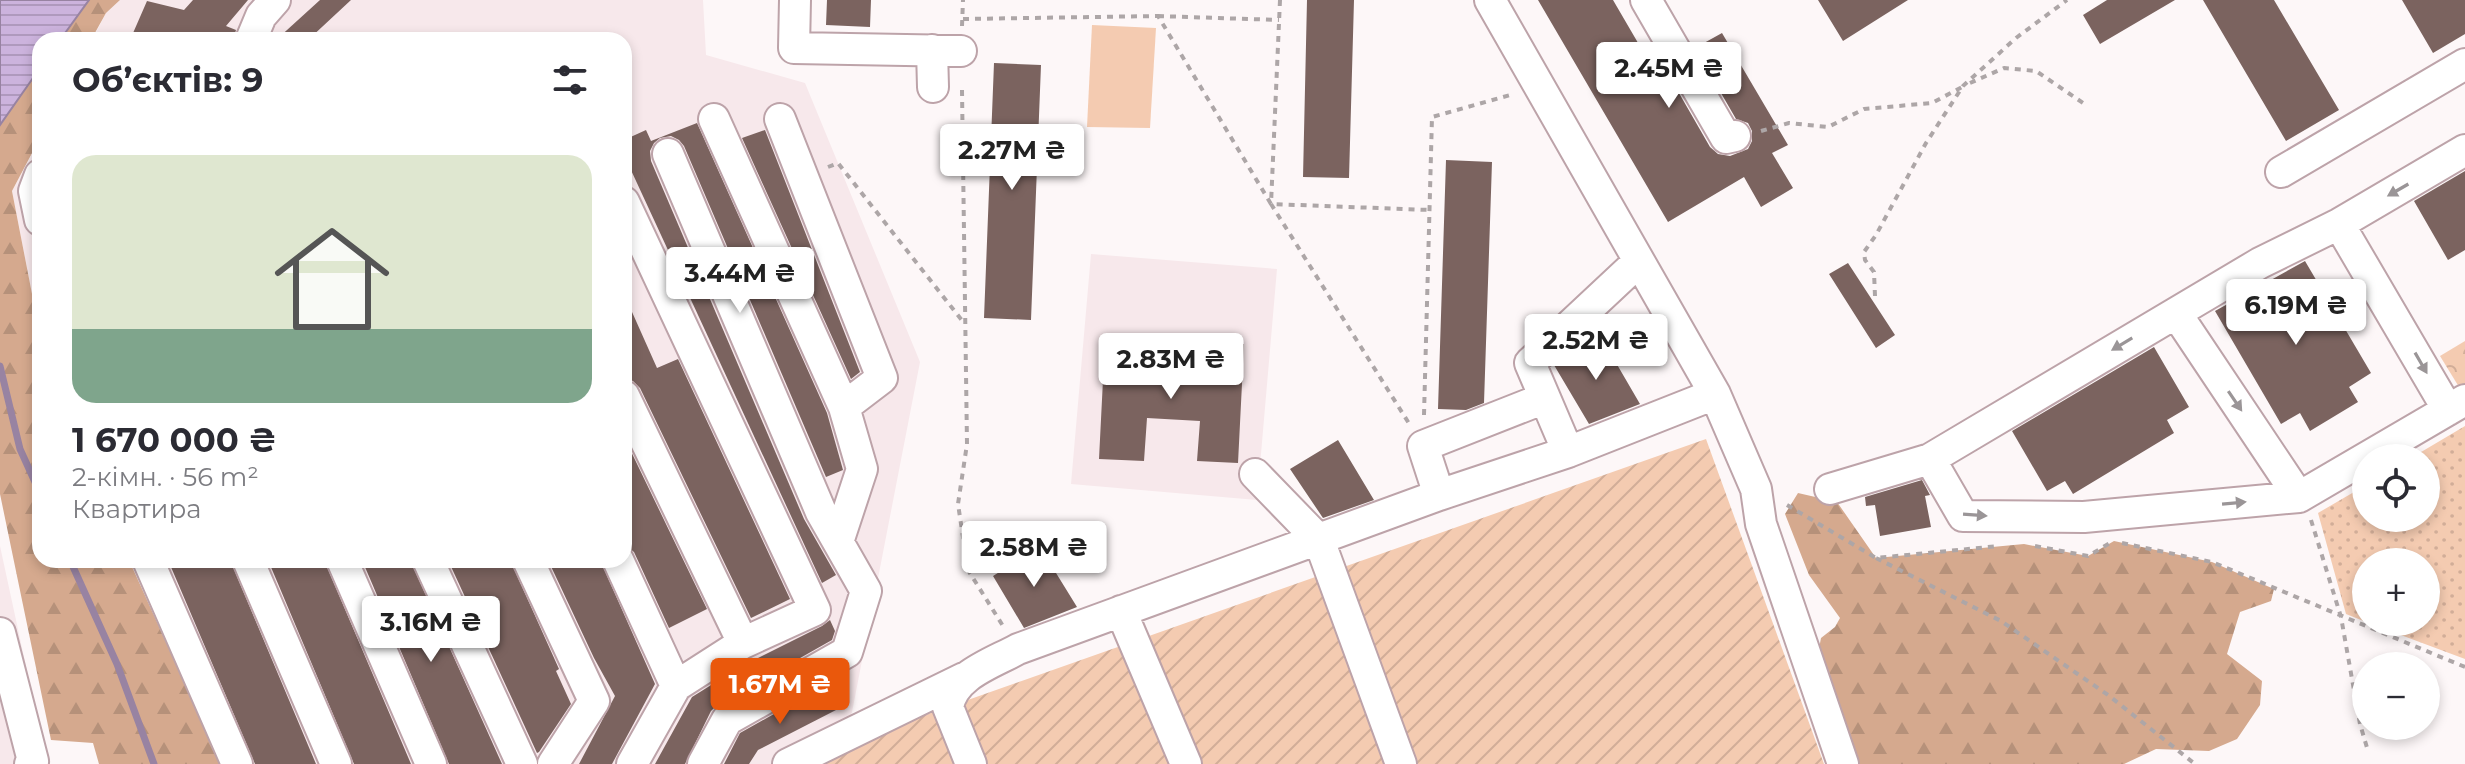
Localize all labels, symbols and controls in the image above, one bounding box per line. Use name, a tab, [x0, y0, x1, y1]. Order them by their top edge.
pin: 2.45M ₴	[1595, 42, 1743, 110]
text: 2.45M ₴	[1614, 52, 1724, 84]
icon: filters	[548, 58, 592, 102]
text: Об’єктів: 9	[72, 59, 263, 101]
pin: 2.27M ₴	[938, 124, 1086, 192]
text: 2.27M ₴	[958, 134, 1066, 166]
one-way arrow	[2386, 182, 2409, 196]
icon: home	[260, 207, 404, 351]
pin: 3.44M ₴	[666, 247, 814, 315]
text: 3.44M ₴	[684, 257, 796, 289]
pin: 6.19M ₴	[2222, 279, 2370, 347]
text: 6.19M ₴	[2244, 289, 2348, 321]
pin: 2.52M ₴	[1522, 314, 1670, 382]
text: 2.52M ₴	[1543, 324, 1649, 356]
pin: 2.83M ₴	[1097, 333, 1245, 401]
one-way arrow	[2111, 337, 2133, 351]
text: 2.83M ₴	[1117, 343, 1225, 375]
one-way arrow	[2414, 352, 2428, 374]
one-way arrow	[2227, 390, 2242, 411]
text: 1 670 000 ₴	[72, 419, 277, 461]
map controls	[2352, 444, 2440, 740]
button: locate	[2352, 444, 2440, 532]
text: 2-кімн. · 56 m²	[72, 461, 259, 493]
text: Квартира	[72, 493, 201, 525]
one-way arrow	[2222, 496, 2247, 509]
one-way arrow	[1963, 509, 1988, 522]
pin: 2.58M ₴	[960, 521, 1108, 589]
text: 2.58M ₴	[980, 531, 1088, 563]
button: +	[2352, 548, 2440, 636]
pin: 3.16M ₴	[357, 596, 505, 664]
text: 3.16M ₴	[380, 606, 482, 638]
button: −	[2352, 652, 2440, 740]
pin: 1.67M ₴	[706, 658, 854, 726]
text: 1.67M ₴	[729, 668, 831, 700]

